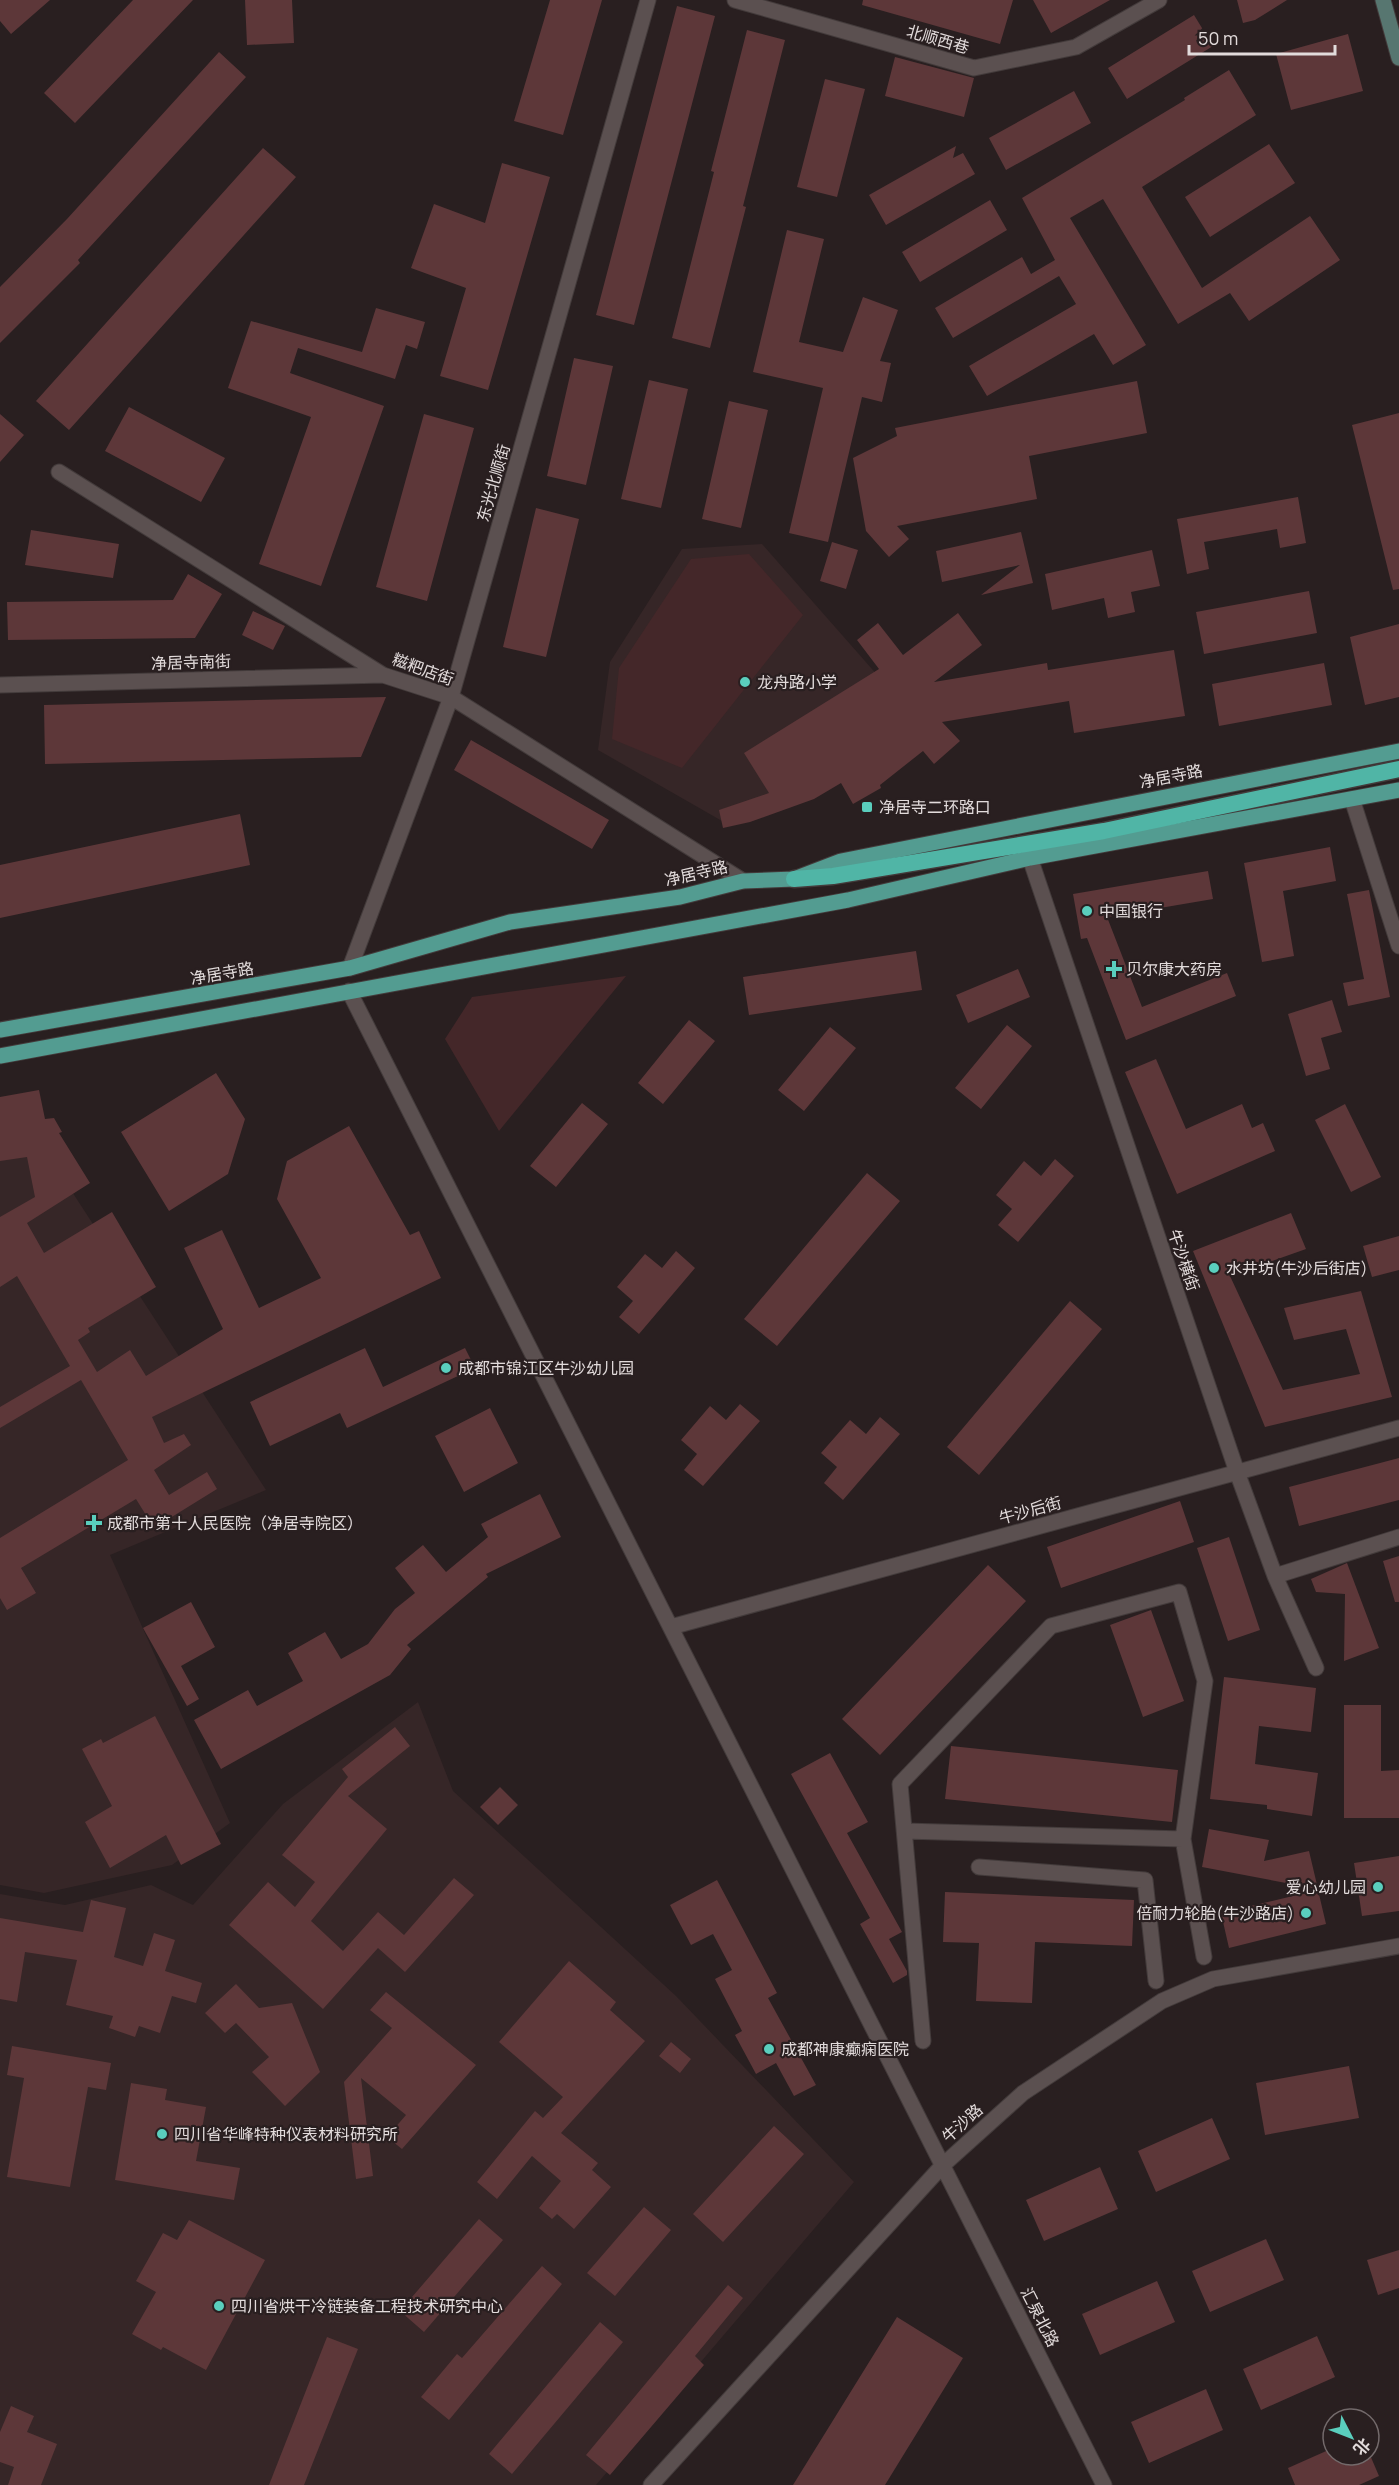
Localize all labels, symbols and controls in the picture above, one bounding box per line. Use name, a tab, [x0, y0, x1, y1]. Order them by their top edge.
scale bar	[1189, 18, 1334, 56]
street label: 北顺西巷	[904, 20, 972, 58]
text: 50 m	[1198, 26, 1238, 50]
street label: 东光北顺街	[471, 442, 515, 524]
street label: 糍粑店街	[389, 648, 457, 690]
street label: 净居寺南街	[151, 650, 231, 674]
place label: 龙舟路小学	[757, 671, 837, 693]
marker: 龙舟路小学	[738, 675, 752, 689]
street label: 净居寺路	[1137, 759, 1205, 793]
place label: 净居寺二环路口	[879, 796, 991, 818]
marker: 净居寺二环路口	[860, 800, 874, 814]
street label: 净居寺路	[662, 855, 730, 891]
place label: 中国银行	[1099, 900, 1163, 922]
marker: 中国银行	[1080, 904, 1094, 918]
street label: 净居寺路	[189, 957, 255, 989]
place label: 贝尔康大药房	[1126, 958, 1222, 980]
marker: 贝尔康大药房	[1107, 962, 1121, 976]
street label: 牛沙横街	[1163, 1226, 1205, 1294]
place label: 水井坊(牛沙后街店)	[1226, 1257, 1368, 1279]
marker: 水井坊(牛沙后街店)	[1207, 1261, 1221, 1275]
place label: 成都市锦江区牛沙幼儿园	[458, 1357, 634, 1379]
marker: 成都市锦江区牛沙幼儿园	[439, 1361, 453, 1375]
street label: 牛沙后街	[996, 1491, 1064, 1529]
place label: 成都市第十人民医院（净居寺院区）	[107, 1512, 363, 1534]
marker: 成都市第十人民医院（净居寺院区）	[85, 1514, 103, 1532]
place label: 爱心幼儿园	[1286, 1876, 1366, 1898]
marker: 爱心幼儿园	[1371, 1880, 1385, 1894]
place label: 倍耐力轮胎(牛沙路店)	[1136, 1902, 1294, 1924]
marker: 倍耐力轮胎(牛沙路店)	[1299, 1906, 1313, 1920]
place label: 成都神康癫痫医院	[781, 2038, 909, 2060]
marker: 成都神康癫痫医院	[762, 2042, 776, 2056]
street label: 牛沙路	[937, 2099, 987, 2147]
place label: 四川省华峰特种仪表材料研究所	[174, 2123, 398, 2145]
marker: 四川省华峰特种仪表材料研究所	[155, 2127, 169, 2141]
street label: 汇泉北路	[1016, 2283, 1064, 2351]
place label: 四川省烘干冷链装备工程技术研究中心	[231, 2295, 503, 2317]
marker: 四川省烘干冷链装备工程技术研究中心	[212, 2299, 226, 2313]
north arrow	[1321, 2407, 1381, 2467]
text: 北	[1349, 2434, 1376, 2460]

